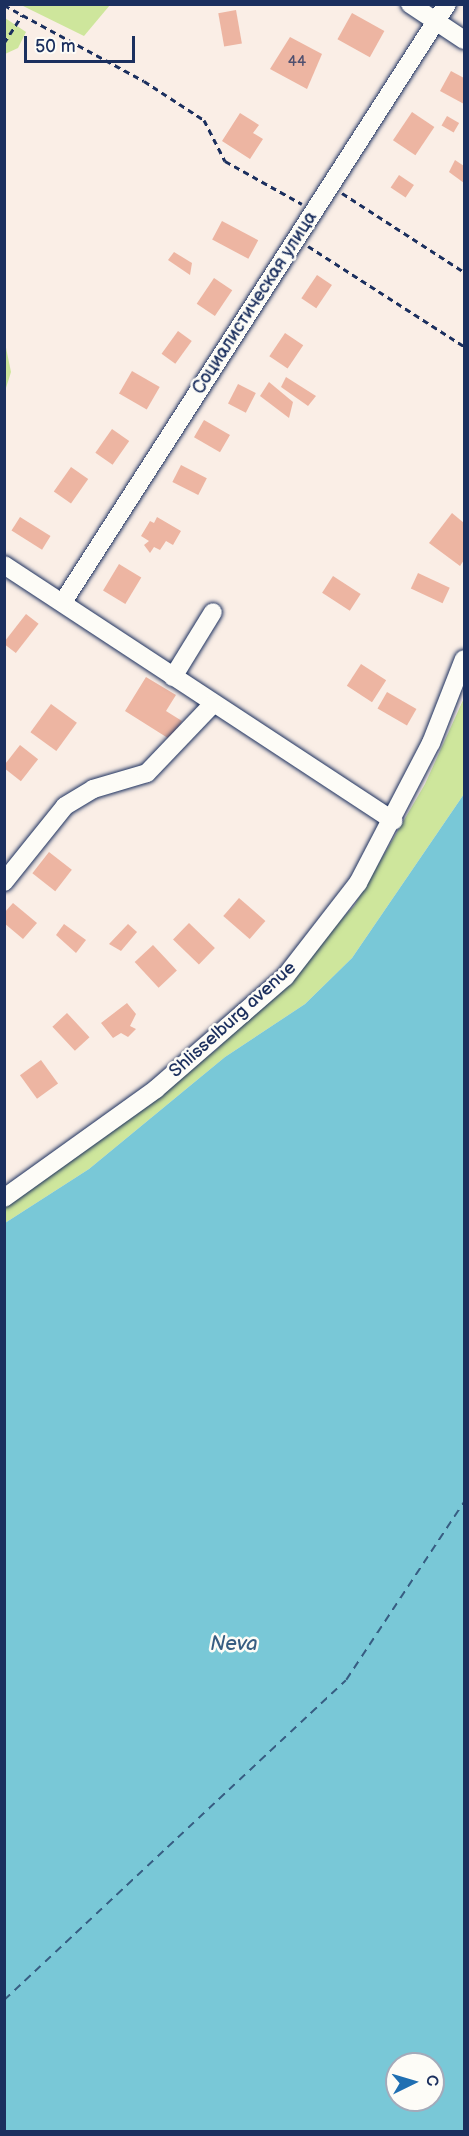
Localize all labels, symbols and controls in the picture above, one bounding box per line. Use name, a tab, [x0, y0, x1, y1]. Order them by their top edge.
scale bar	[27, 24, 138, 62]
text: 50 m	[35, 36, 76, 57]
house number: 44	[288, 53, 306, 71]
street label: Социалистическая улица	[188, 208, 322, 398]
street label: Shlisselburg avenue	[165, 957, 301, 1083]
water label: Neva	[210, 1632, 258, 1656]
north arrow	[385, 2052, 445, 2112]
text: С	[421, 2074, 441, 2087]

